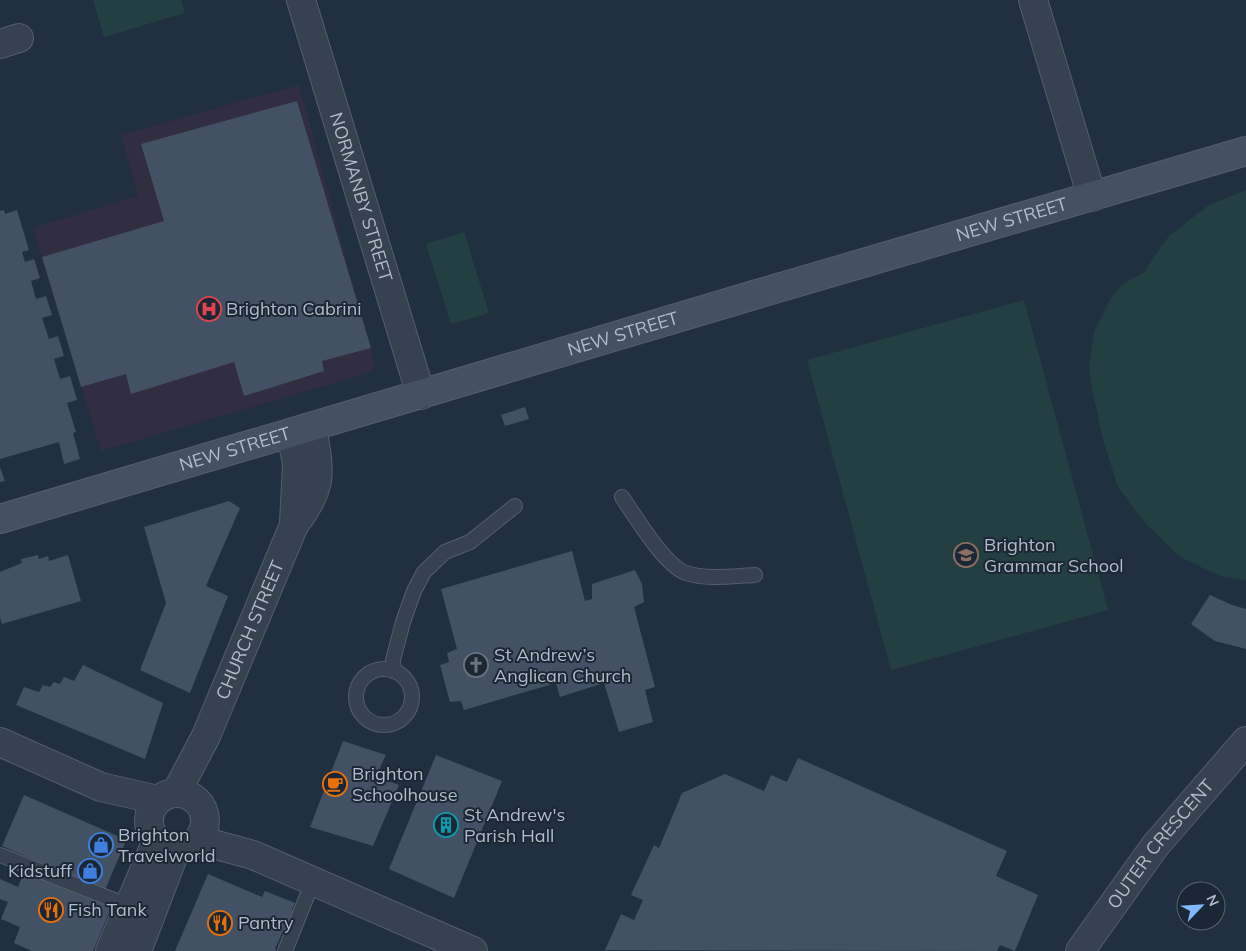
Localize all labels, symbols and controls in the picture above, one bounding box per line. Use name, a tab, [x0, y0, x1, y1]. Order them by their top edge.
street label: NORMANBY STREET	[325, 110, 398, 284]
street label: NEW STREET	[953, 192, 1070, 246]
hospital icon: Brighton Cabrini	[196, 296, 222, 322]
place label: Brighton Cabrini	[226, 297, 361, 320]
street label: NEW STREET	[565, 306, 681, 361]
street label: NEW STREET	[176, 421, 293, 476]
place label: Brighton Grammar School	[984, 533, 1124, 577]
school or university icon: Brighton Grammar School	[953, 542, 979, 568]
street label: CHURCH STREET	[210, 557, 289, 703]
place label: St Andrew’s Anglican Church	[494, 643, 631, 687]
church icon: St Andrew’s Anglican Church	[463, 652, 489, 678]
place label: Brighton Schoolhouse	[352, 762, 457, 806]
cafe icon: Brighton Schoolhouse	[322, 771, 348, 797]
street label: OUTER CRESCENT	[1102, 775, 1220, 913]
place label: St Andrew's Parish Hall	[464, 803, 565, 847]
building icon: St Andrew's Parish Hall	[433, 812, 459, 838]
place label: Brighton Travelworld	[118, 823, 216, 867]
shop icon: Brighton Travelworld	[88, 832, 114, 858]
shop icon: Kidstuff	[77, 858, 103, 884]
place label: Kidstuff	[8, 859, 73, 882]
north arrow	[1176, 881, 1226, 931]
restaurant icon: Fish Tank	[38, 897, 64, 923]
place label: Fish Tank	[68, 898, 147, 921]
restaurant icon: Pantry	[207, 910, 233, 936]
place label: Pantry	[238, 911, 294, 934]

